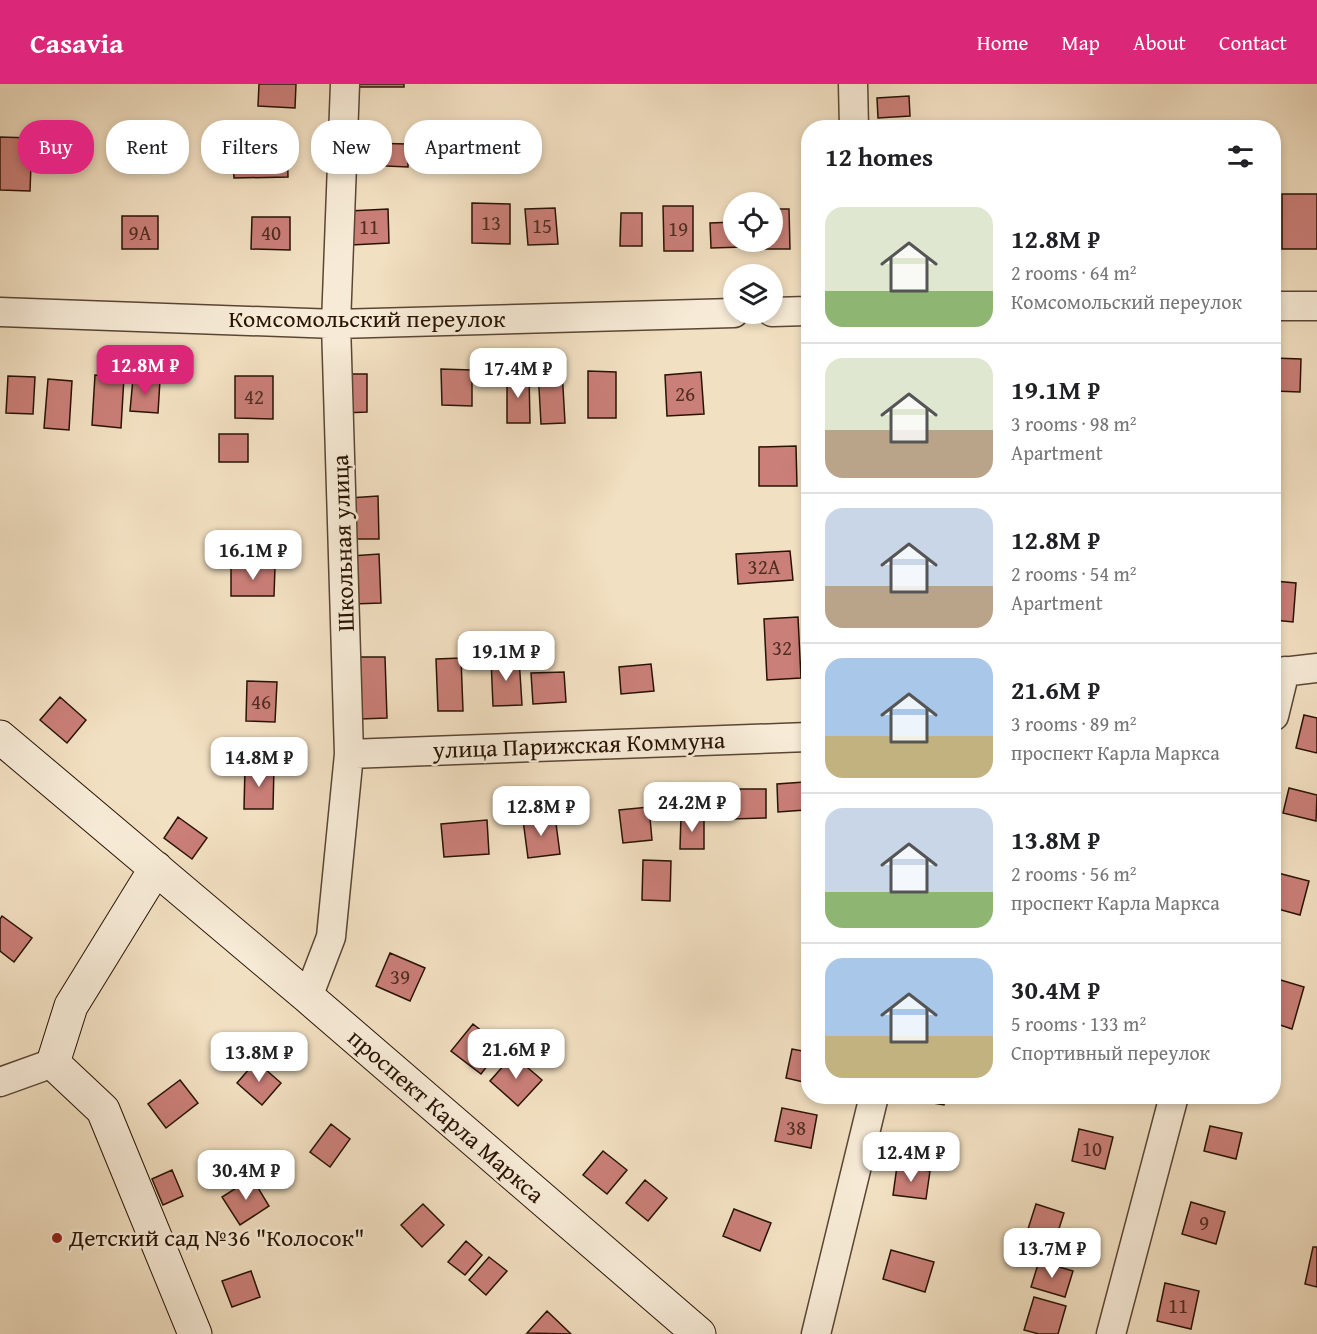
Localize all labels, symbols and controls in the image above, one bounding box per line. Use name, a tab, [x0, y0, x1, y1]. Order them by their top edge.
text: Casavia	[30, 22, 124, 63]
text: Home	[977, 27, 1028, 58]
text: Map	[1061, 27, 1100, 58]
text: About	[1133, 27, 1186, 58]
text: Contact	[1219, 27, 1287, 58]
chip: Buy	[18, 120, 94, 174]
chip: Rent	[106, 120, 189, 174]
chip: Filters	[201, 120, 299, 174]
chip: New	[311, 120, 392, 174]
chip: Apartment	[404, 120, 542, 174]
text: 12 homes	[825, 137, 933, 176]
icon: filters	[1224, 140, 1257, 173]
map controls	[723, 192, 783, 324]
button: locate	[723, 192, 783, 252]
house number: 13	[481, 207, 501, 238]
house number: 15	[532, 210, 552, 241]
house number: 11	[359, 211, 379, 242]
house number: 19	[668, 213, 688, 244]
house number: 9А	[129, 217, 152, 248]
house number: 40	[261, 217, 281, 248]
text: 12.8M ₽	[1011, 219, 1100, 258]
icon: home	[873, 231, 945, 303]
text: 2 rooms · 64 m²	[1011, 258, 1137, 287]
button: layers	[723, 264, 783, 324]
text: Комсомольский переулок	[1011, 287, 1242, 316]
street label: Комсомольский переулок	[228, 301, 506, 336]
pin: 12.8M ₽	[90, 345, 200, 396]
pin: 17.4M ₽	[463, 348, 573, 399]
text: 12.8M ₽	[111, 350, 179, 379]
text: 17.4M ₽	[484, 353, 552, 382]
text: 19.1M ₽	[1011, 370, 1100, 409]
house number: 26	[675, 378, 695, 409]
house number: 42	[244, 381, 264, 412]
icon: home	[873, 382, 945, 454]
text: 3 rooms · 98 m²	[1011, 409, 1137, 438]
text: Apartment	[1011, 438, 1103, 467]
street label: Школьная улица	[322, 453, 363, 632]
text: 12.8M ₽	[1011, 520, 1100, 559]
pin: 16.1M ₽	[198, 530, 308, 581]
icon: home	[873, 532, 945, 604]
text: 16.1M ₽	[219, 535, 287, 564]
house number: 32А	[748, 551, 781, 582]
text: 2 rooms · 54 m²	[1011, 559, 1137, 588]
text: Apartment	[1011, 588, 1103, 617]
pin: 19.1M ₽	[451, 631, 561, 682]
house number: 32	[772, 632, 792, 663]
text: 19.1M ₽	[472, 636, 540, 665]
text: 21.6M ₽	[1011, 670, 1100, 709]
icon: home	[873, 682, 945, 754]
house number: 46	[251, 686, 271, 717]
text: 3 rooms · 89 m²	[1011, 709, 1137, 738]
street label: улица Парижская Коммуна	[431, 722, 726, 767]
pin: 14.8M ₽	[204, 737, 314, 788]
text: проспект Карла Маркса	[1011, 738, 1220, 767]
text: 14.8M ₽	[225, 742, 293, 771]
pin: 24.2M ₽	[637, 782, 747, 833]
pin: 12.8M ₽	[486, 786, 596, 837]
text: 24.2M ₽	[658, 787, 726, 816]
text: 12.8M ₽	[507, 791, 575, 820]
text: 13.8M ₽	[1011, 820, 1100, 859]
icon: home	[873, 832, 945, 904]
text: 2 rooms · 56 m²	[1011, 859, 1137, 888]
text: проспект Карла Маркса	[1011, 888, 1220, 917]
house number: 39	[390, 961, 410, 992]
text: 30.4M ₽	[1011, 970, 1100, 1009]
icon: home	[873, 982, 945, 1054]
text: 5 rooms · 133 m²	[1011, 1009, 1146, 1038]
street label: проспект Карла Маркса	[340, 1020, 553, 1211]
pin: 21.6M ₽	[461, 1029, 571, 1080]
pin: 13.8M ₽	[204, 1032, 314, 1083]
text: 21.6M ₽	[482, 1034, 550, 1063]
text: 13.8M ₽	[225, 1037, 293, 1066]
text: Спортивный переулок	[1011, 1038, 1210, 1067]
house number: 38	[786, 1112, 806, 1143]
pin: 12.4M ₽	[856, 1132, 966, 1183]
house number: 10	[1082, 1133, 1102, 1164]
text: 12.4M ₽	[877, 1137, 945, 1166]
pin: 30.4M ₽	[191, 1150, 301, 1201]
text: 30.4M ₽	[212, 1155, 280, 1184]
house number: 9	[1199, 1207, 1209, 1238]
place label: Детский сад №36 "Колосок"	[68, 1220, 365, 1255]
pin: 13.7M ₽	[997, 1228, 1107, 1279]
marker: Детский сад №36 "Колосок"	[50, 1231, 64, 1245]
text: 13.7M ₽	[1018, 1233, 1086, 1262]
house number: 11	[1168, 1290, 1188, 1321]

